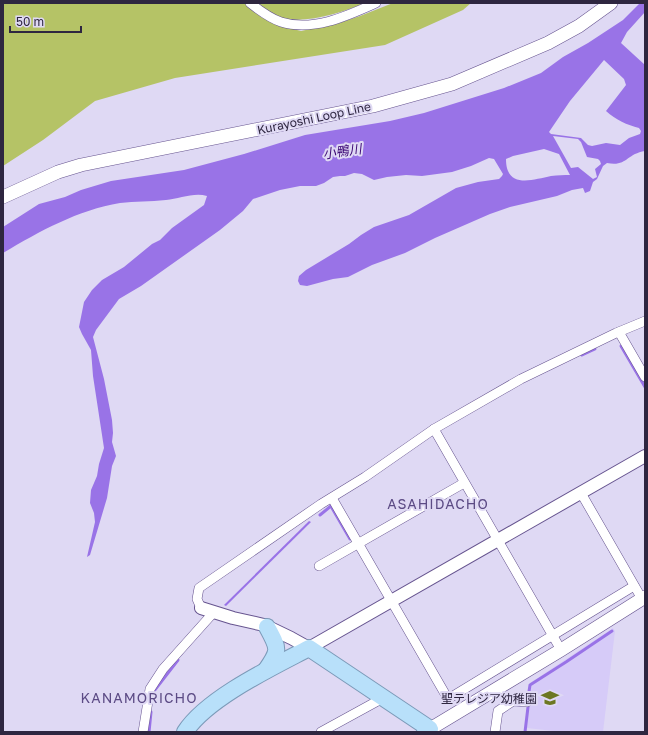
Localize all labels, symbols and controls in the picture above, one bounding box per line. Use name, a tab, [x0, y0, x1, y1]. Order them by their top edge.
scale bar	[10, 8, 81, 34]
text: 50 m	[16, 14, 44, 29]
street label: Kurayoshi Loop Line	[256, 99, 372, 137]
water label: 小鴨川	[322, 140, 364, 162]
district label: ASAHIDACHO	[387, 495, 489, 512]
school or university icon: 聖テレジア幼稚園	[540, 688, 560, 708]
district label: KANAMORICHO	[80, 689, 198, 706]
place label: 聖テレジア幼稚園	[441, 691, 537, 706]

